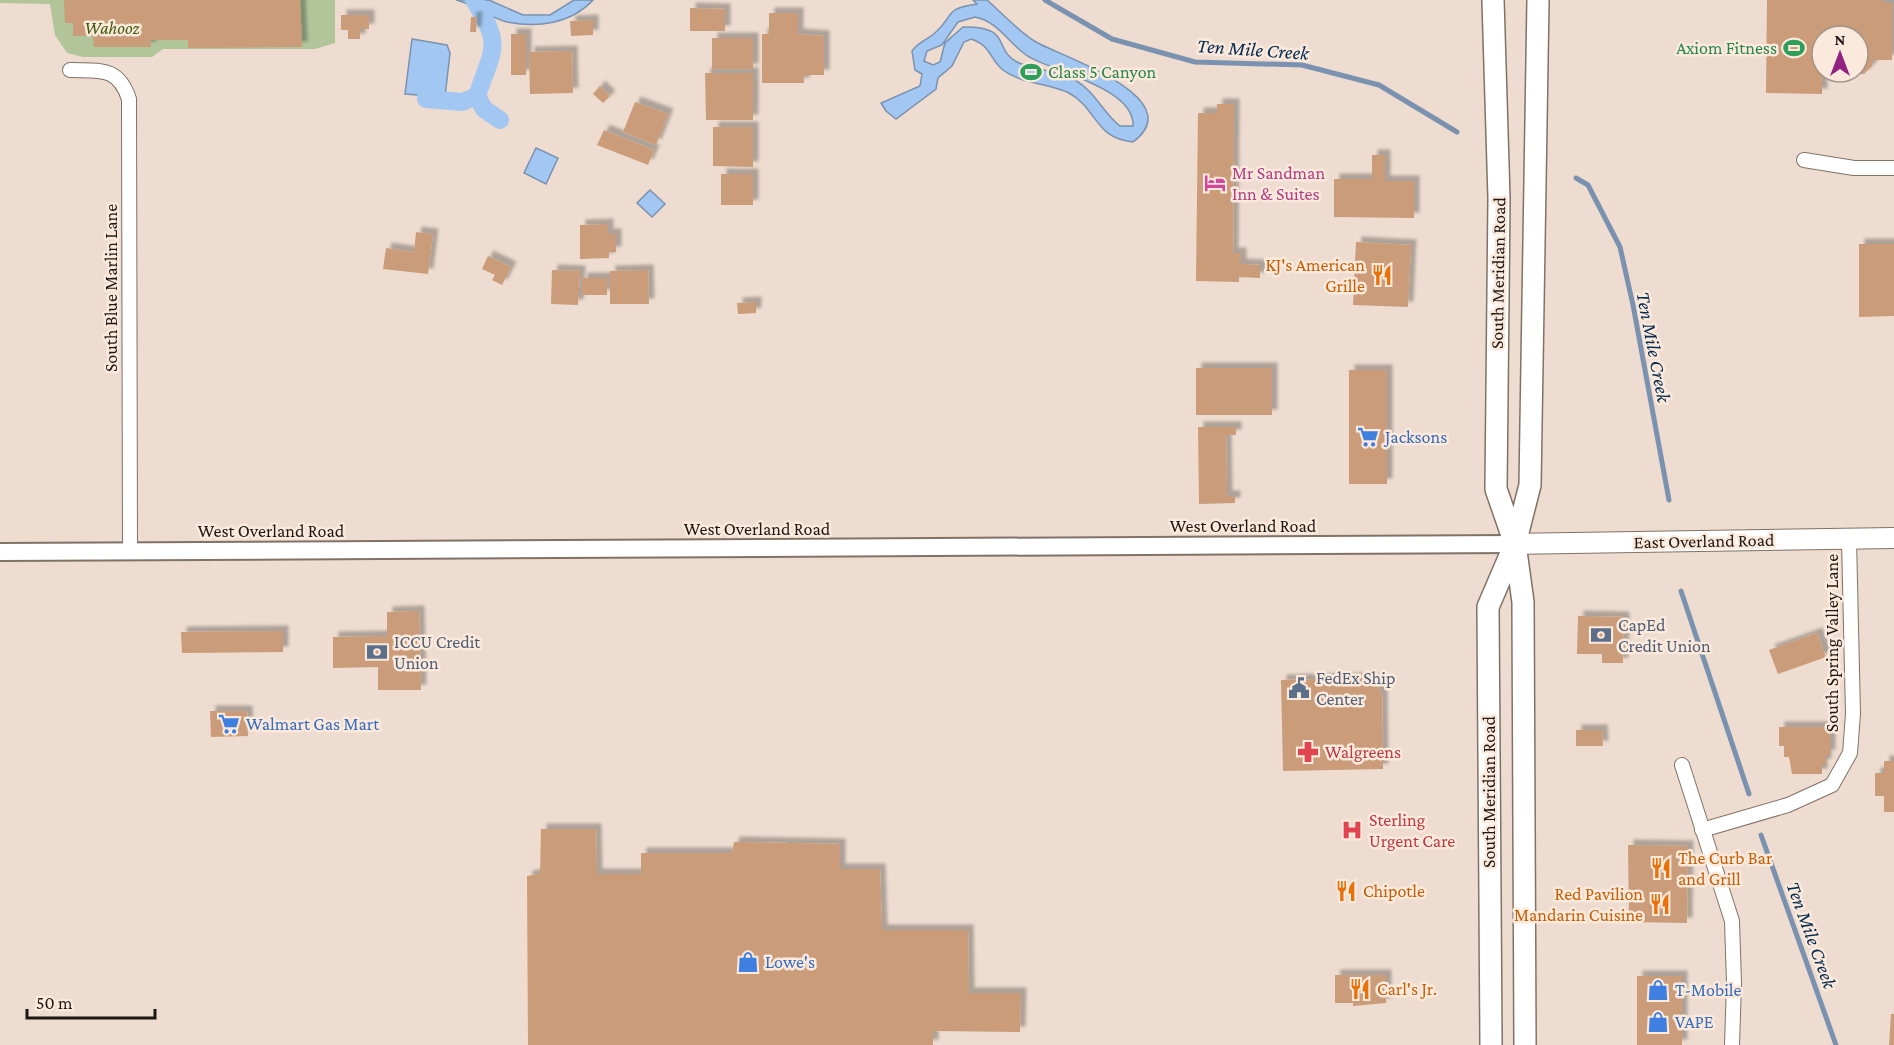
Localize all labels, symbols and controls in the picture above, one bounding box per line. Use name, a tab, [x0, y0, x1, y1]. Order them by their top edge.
park label: Wahooz	[84, 18, 140, 38]
north arrow	[1810, 24, 1870, 84]
text: N	[1835, 31, 1846, 48]
water label: Ten Mile Creek	[1196, 34, 1311, 64]
sports icon: Axiom Fitness	[1782, 36, 1806, 60]
place label: Axiom Fitness	[1676, 38, 1777, 58]
sports icon: Class 5 Canyon	[1019, 60, 1043, 84]
place label: Class 5 Canyon	[1048, 62, 1157, 82]
place label: Mr Sandman Inn & Suites	[1232, 163, 1325, 204]
hotel icon: Mr Sandman Inn & Suites	[1203, 171, 1227, 195]
street label: South Meridian Road	[1487, 196, 1509, 349]
street label: South Blue Marlin Lane	[101, 204, 121, 372]
place label: KJ's American Grille	[1266, 255, 1365, 296]
restaurant icon: KJ's American Grille	[1370, 263, 1394, 287]
water label: Ten Mile Creek	[1633, 290, 1676, 405]
supermarket icon: Jacksons	[1356, 425, 1380, 449]
place label: Jacksons	[1383, 427, 1447, 447]
street label: West Overland Road	[1170, 516, 1317, 536]
street label: West Overland Road	[684, 519, 831, 539]
street label: West Overland Road	[198, 521, 345, 541]
street label: East Overland Road	[1633, 530, 1775, 552]
street label: South Spring Valley Lane	[1822, 554, 1842, 732]
place label: CapEd Credit Union	[1618, 615, 1711, 656]
bank icon: CapEd Credit Union	[1589, 623, 1613, 647]
place label: ICCU Credit Union	[394, 632, 481, 673]
bank icon: ICCU Credit Union	[365, 640, 389, 664]
place label: FedEx Ship Center	[1316, 668, 1395, 709]
public building icon: FedEx Ship Center	[1287, 676, 1311, 700]
supermarket icon: Walmart Gas Mart	[217, 712, 241, 736]
place label: Walmart Gas Mart	[246, 714, 380, 734]
street label: South Meridian Road	[1479, 716, 1499, 868]
pharmacy icon: Walgreens	[1296, 740, 1320, 764]
place label: Walgreens	[1325, 742, 1401, 762]
place label: Sterling Urgent Care	[1369, 810, 1455, 851]
hospital icon: Sterling Urgent Care	[1340, 818, 1364, 842]
place label: The Curb Bar and Grill	[1678, 848, 1773, 889]
restaurant icon: The Curb Bar and Grill	[1649, 856, 1673, 880]
restaurant icon: Chipotle	[1334, 879, 1358, 903]
water label: Ten Mile Creek	[1782, 879, 1842, 993]
place label: Chipotle	[1363, 881, 1425, 901]
place label: Red Pavilion Mandarin Cuisine	[1514, 884, 1643, 925]
restaurant icon: Red Pavilion Mandarin Cuisine	[1648, 892, 1672, 916]
shop icon: Lowe's	[736, 950, 760, 974]
place label: Lowe's	[765, 952, 815, 972]
restaurant icon: Carl's Jr.	[1348, 977, 1372, 1001]
shop icon: T-Mobile	[1646, 978, 1670, 1002]
place label: Carl's Jr.	[1377, 979, 1437, 999]
place label: T-Mobile	[1675, 980, 1742, 1000]
scale bar	[27, 982, 154, 1020]
text: 50 m	[36, 993, 73, 1013]
shop icon: VAPE	[1646, 1010, 1670, 1034]
place label: VAPE	[1675, 1012, 1714, 1032]

